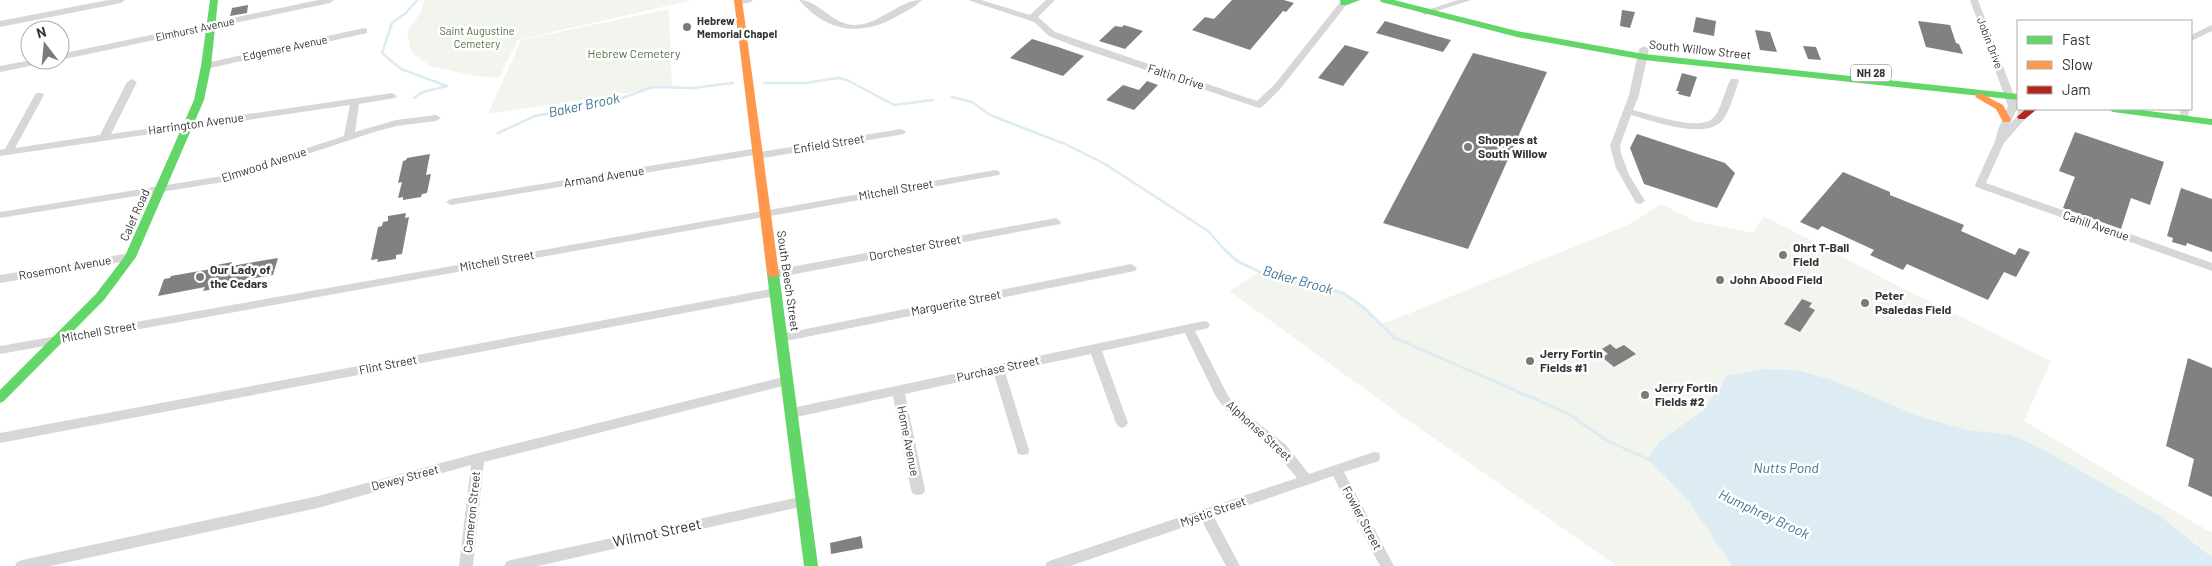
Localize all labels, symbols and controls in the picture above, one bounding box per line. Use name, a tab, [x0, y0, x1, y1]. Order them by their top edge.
street label: Elmhurst Avenue	[154, 14, 236, 43]
place label: Hebrew Memorial Chapel	[697, 14, 778, 40]
street label: Jobin Drive	[1975, 15, 2006, 70]
north arrow	[20, 20, 70, 70]
legend	[2017, 20, 2192, 110]
marker: Hebrew Memorial Chapel	[681, 21, 693, 33]
text: N	[34, 23, 48, 41]
park label: Saint Augustine Cemetery	[439, 24, 515, 50]
text: Fast	[2062, 30, 2090, 48]
street label: Edgemere Avenue	[241, 32, 329, 63]
street label: South Willow Street	[1648, 37, 1752, 61]
park label: Hebrew Cemetery	[587, 46, 681, 60]
text: Slow	[2062, 55, 2093, 73]
street label: Faltin Drive	[1146, 60, 1206, 92]
road number: NH 28	[1851, 64, 1891, 82]
text: Jam	[2062, 80, 2091, 98]
water label: Baker Brook	[547, 89, 621, 120]
street label: Harrington Avenue	[147, 109, 245, 137]
street label: Enfield Street	[792, 130, 865, 156]
place label: Shoppes at South Willow	[1478, 132, 1548, 160]
marker: Shoppes at South Willow	[1462, 141, 1474, 153]
street label: Elmwood Avenue	[219, 144, 308, 184]
street label: Armand Avenue	[563, 163, 645, 189]
street label: Mitchell Street	[857, 176, 934, 202]
street label: Calef Road	[116, 186, 152, 243]
street label: Cahill Avenue	[2061, 207, 2131, 243]
street label: South Beech Street	[775, 230, 803, 332]
street label: Dorchester Street	[868, 231, 962, 263]
place label: Ohrt T-Ball Field	[1793, 240, 1849, 268]
street label: Mitchell Street	[458, 247, 535, 273]
marker: Ohrt T-Ball Field	[1777, 249, 1789, 261]
street label: Rosemont Avenue	[17, 252, 112, 282]
water label: Baker Brook	[1261, 261, 1335, 298]
place label: Our Lady of the Cedars	[210, 262, 271, 290]
marker: Our Lady of the Cedars	[194, 271, 206, 283]
place label: John Abood Field	[1730, 272, 1823, 286]
marker: John Abood Field	[1714, 274, 1726, 286]
street label: Marguerite Street	[910, 286, 1002, 318]
place label: Peter Psaledas Field	[1875, 288, 1952, 316]
marker: Peter Psaledas Field	[1859, 297, 1871, 309]
street label: Mitchell Street	[60, 318, 137, 344]
place label: Jerry Fortin Fields #1	[1540, 346, 1603, 374]
street label: Flint Street	[358, 352, 418, 376]
street label: Purchase Street	[955, 352, 1040, 384]
marker: Jerry Fortin Fields #1	[1524, 355, 1536, 367]
place label: Jerry Fortin Fields #2	[1655, 380, 1718, 408]
marker: Jerry Fortin Fields #2	[1639, 389, 1651, 401]
street label: Alphonse Street	[1224, 397, 1295, 463]
street label: Home Avenue	[895, 405, 923, 477]
water label: Nutts Pond	[1753, 459, 1819, 476]
street label: Dewey Street	[370, 461, 440, 493]
street label: Cameron Street	[460, 470, 482, 553]
street label: Fowler Street	[1340, 483, 1385, 552]
water label: Humphrey Brook	[1716, 485, 1812, 542]
street label: Mystic Street	[1178, 493, 1247, 529]
street label: Wilmot Street	[611, 514, 703, 550]

